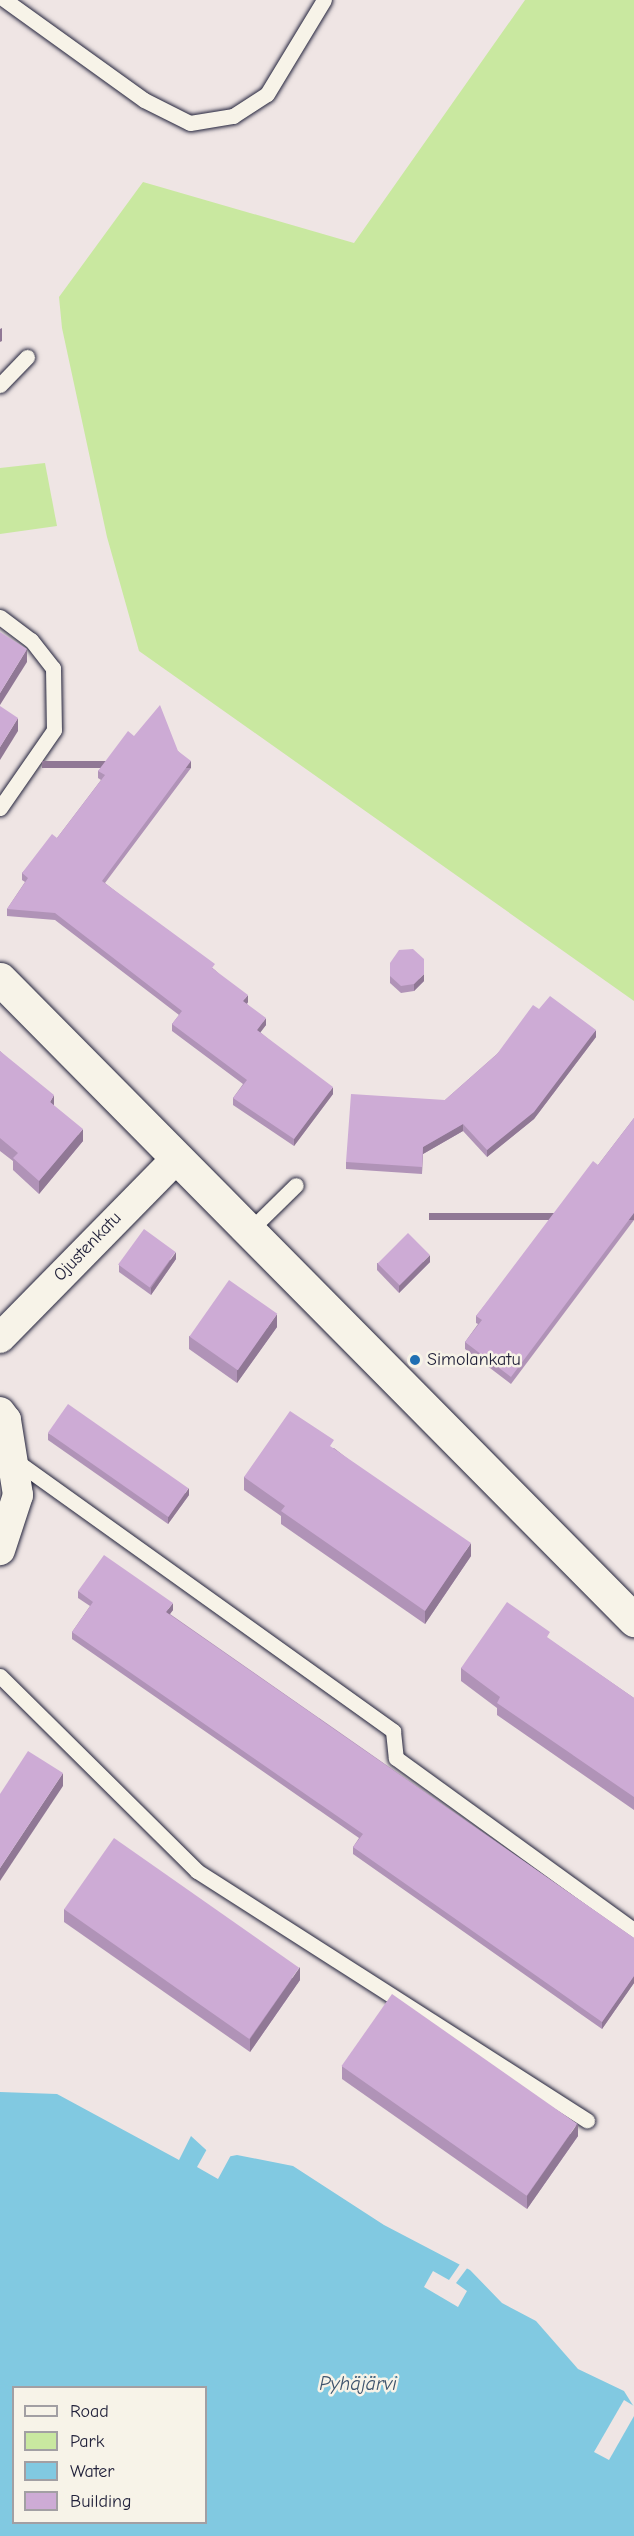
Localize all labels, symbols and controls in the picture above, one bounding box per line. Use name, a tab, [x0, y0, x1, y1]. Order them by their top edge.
street label: Ojustenkatu	[50, 1208, 126, 1286]
place label: Simolankatu	[427, 1349, 521, 1371]
marker: Simolankatu	[408, 1353, 422, 1367]
water label: Pyhäjärvi	[319, 2371, 397, 2395]
legend	[12, 2386, 207, 2524]
text: Road	[70, 2401, 109, 2422]
text: Park	[70, 2431, 104, 2452]
text: Water	[70, 2461, 114, 2482]
text: Building	[70, 2491, 132, 2512]

